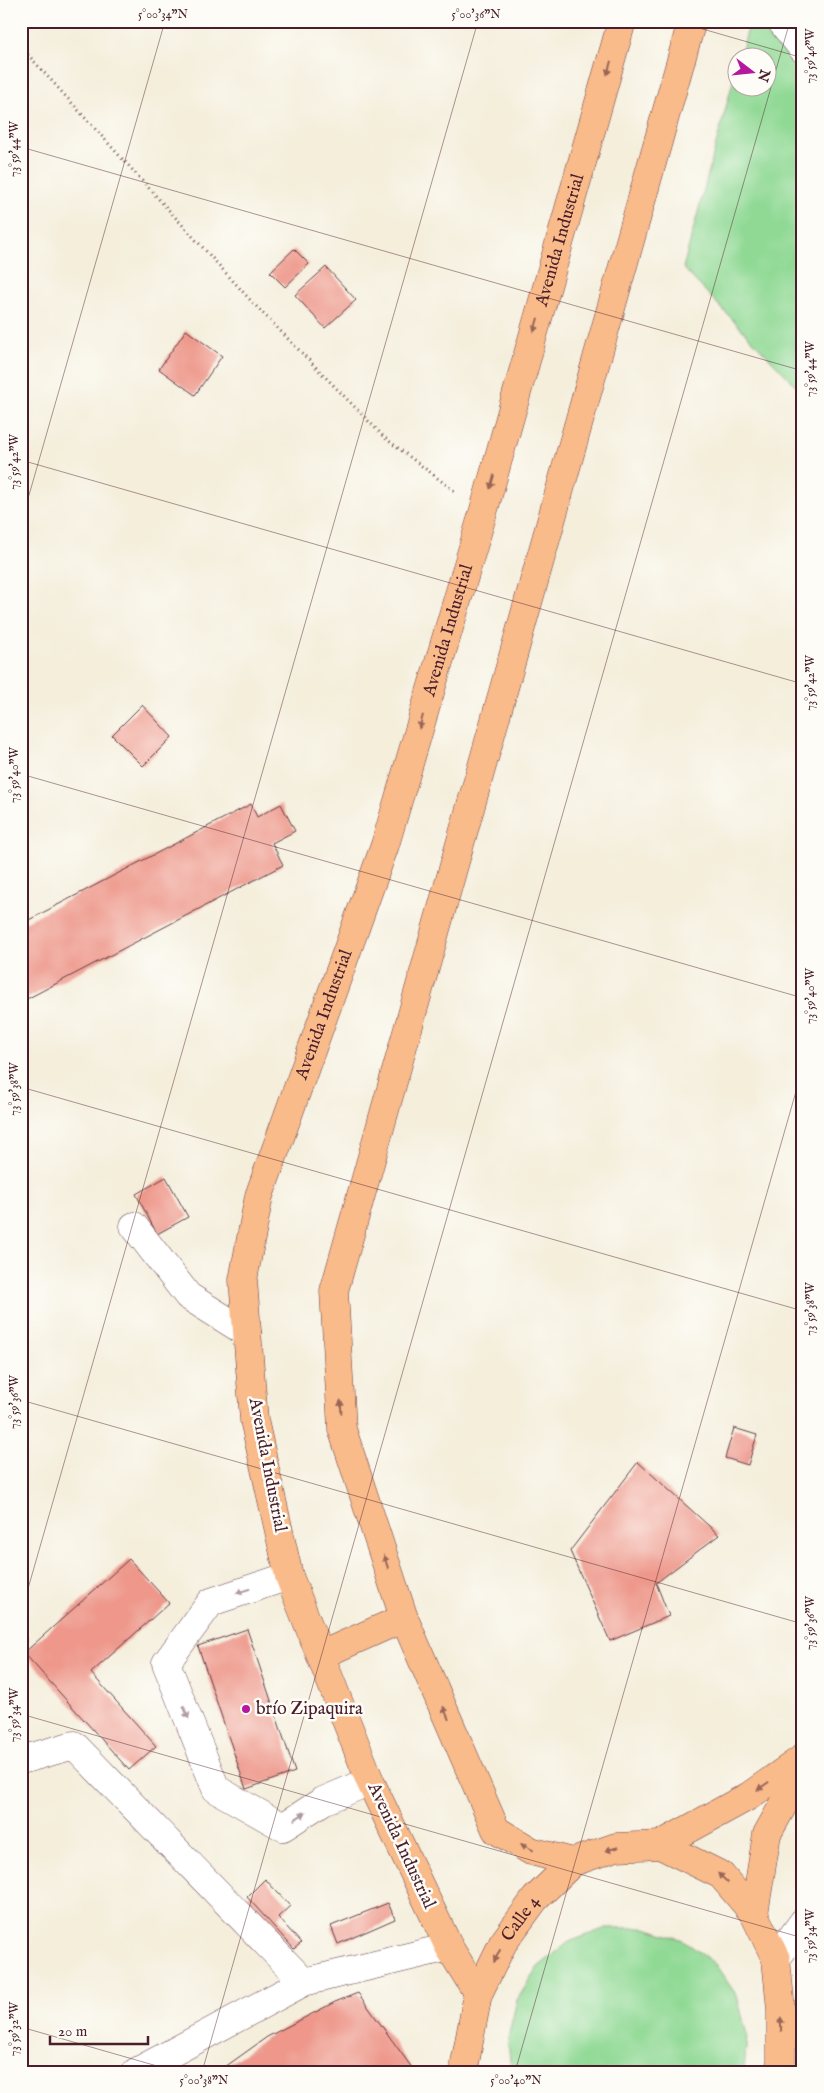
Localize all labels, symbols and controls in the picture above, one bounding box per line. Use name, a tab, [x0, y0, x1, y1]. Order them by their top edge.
text: 5°00'34"N	[138, 7, 189, 22]
text: 5°00'36"N	[451, 7, 501, 22]
text: 73°59'46"W	[803, 28, 818, 84]
north arrow	[726, 48, 776, 98]
one-way arrow	[605, 61, 613, 76]
text: N	[753, 66, 774, 84]
text: 73°59'44"W	[7, 120, 22, 177]
street label: Avenida Industrial	[530, 171, 590, 310]
one-way arrow	[532, 318, 540, 333]
text: 73°59'44"W	[803, 340, 818, 397]
text: 73°59'42"W	[7, 434, 22, 490]
one-way arrow	[487, 474, 495, 489]
street label: Avenida Industrial	[418, 562, 479, 700]
text: 73°59'42"W	[803, 655, 818, 711]
one-way arrow	[417, 714, 425, 729]
text: 73°59'40"W	[7, 746, 22, 803]
street label: Avenida Industrial	[290, 946, 358, 1084]
text: 73°59'40"W	[803, 967, 818, 1024]
text: 73°59'38"W	[7, 1062, 22, 1116]
text: 73°59'38"W	[803, 1282, 818, 1336]
text: 73°59'36"W	[7, 1375, 22, 1429]
street label: Avenida Industrial	[242, 1395, 291, 1534]
one-way arrow	[337, 1399, 345, 1415]
one-way arrow	[382, 1555, 389, 1570]
one-way arrow	[235, 1588, 250, 1596]
text: 73°59'36"W	[803, 1596, 818, 1650]
text: 73°59'34"W	[7, 1687, 22, 1742]
place label: brío Zipaquira	[256, 1698, 363, 1721]
marker: brío Zipaquira	[240, 1703, 252, 1715]
one-way arrow	[182, 1705, 190, 1719]
one-way arrow	[441, 1706, 449, 1720]
street label: Avenida Industrial	[361, 1778, 440, 1913]
one-way arrow	[756, 1781, 770, 1791]
one-way arrow	[293, 1812, 307, 1821]
one-way arrow	[520, 1843, 533, 1852]
one-way arrow	[604, 1846, 619, 1854]
one-way arrow	[717, 1873, 729, 1884]
street label: Calle 4	[496, 1891, 545, 1946]
text: 73°59'34"W	[803, 1908, 818, 1963]
one-way arrow	[493, 1949, 501, 1963]
text: 73°59'32"W	[7, 2001, 22, 2056]
scale bar	[50, 2013, 148, 2045]
one-way arrow	[777, 2015, 785, 2031]
text: 20 m	[58, 2022, 88, 2041]
text: 5°00'38"N	[180, 2073, 229, 2088]
text: 5°00'40"N	[490, 2073, 542, 2088]

